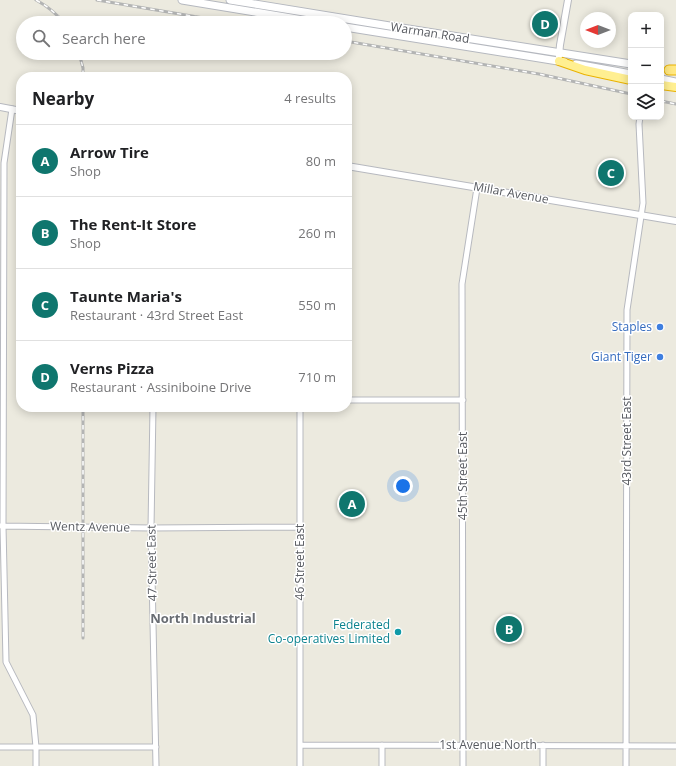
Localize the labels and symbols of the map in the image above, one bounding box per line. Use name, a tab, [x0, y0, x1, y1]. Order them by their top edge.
pin: D	[532, 9, 558, 39]
north arrow	[580, 12, 616, 48]
street label: Warman Road	[389, 18, 471, 47]
pin: C	[598, 158, 624, 188]
street label: Millar Avenue	[472, 178, 550, 208]
place label: Staples	[612, 318, 652, 335]
marker: Staples	[655, 322, 665, 332]
place label: Giant Tiger	[591, 348, 652, 365]
marker: Giant Tiger	[655, 352, 665, 362]
street label: 43rd Street East	[618, 396, 635, 486]
street label: 45th Street East	[454, 432, 471, 520]
your location	[393, 476, 413, 496]
pin: A	[339, 489, 365, 519]
street label: Wentz Avenue	[50, 517, 130, 536]
street label: 47 Street East	[142, 524, 161, 602]
street label: 46 Street East	[291, 524, 308, 600]
district label: North Industrial	[150, 609, 256, 627]
pin: B	[496, 614, 522, 644]
place label: Federated Co-operatives Limited	[268, 616, 390, 647]
marker: Federated Co-operatives Limited	[393, 627, 403, 637]
street label: 1st Avenue North	[439, 736, 537, 753]

